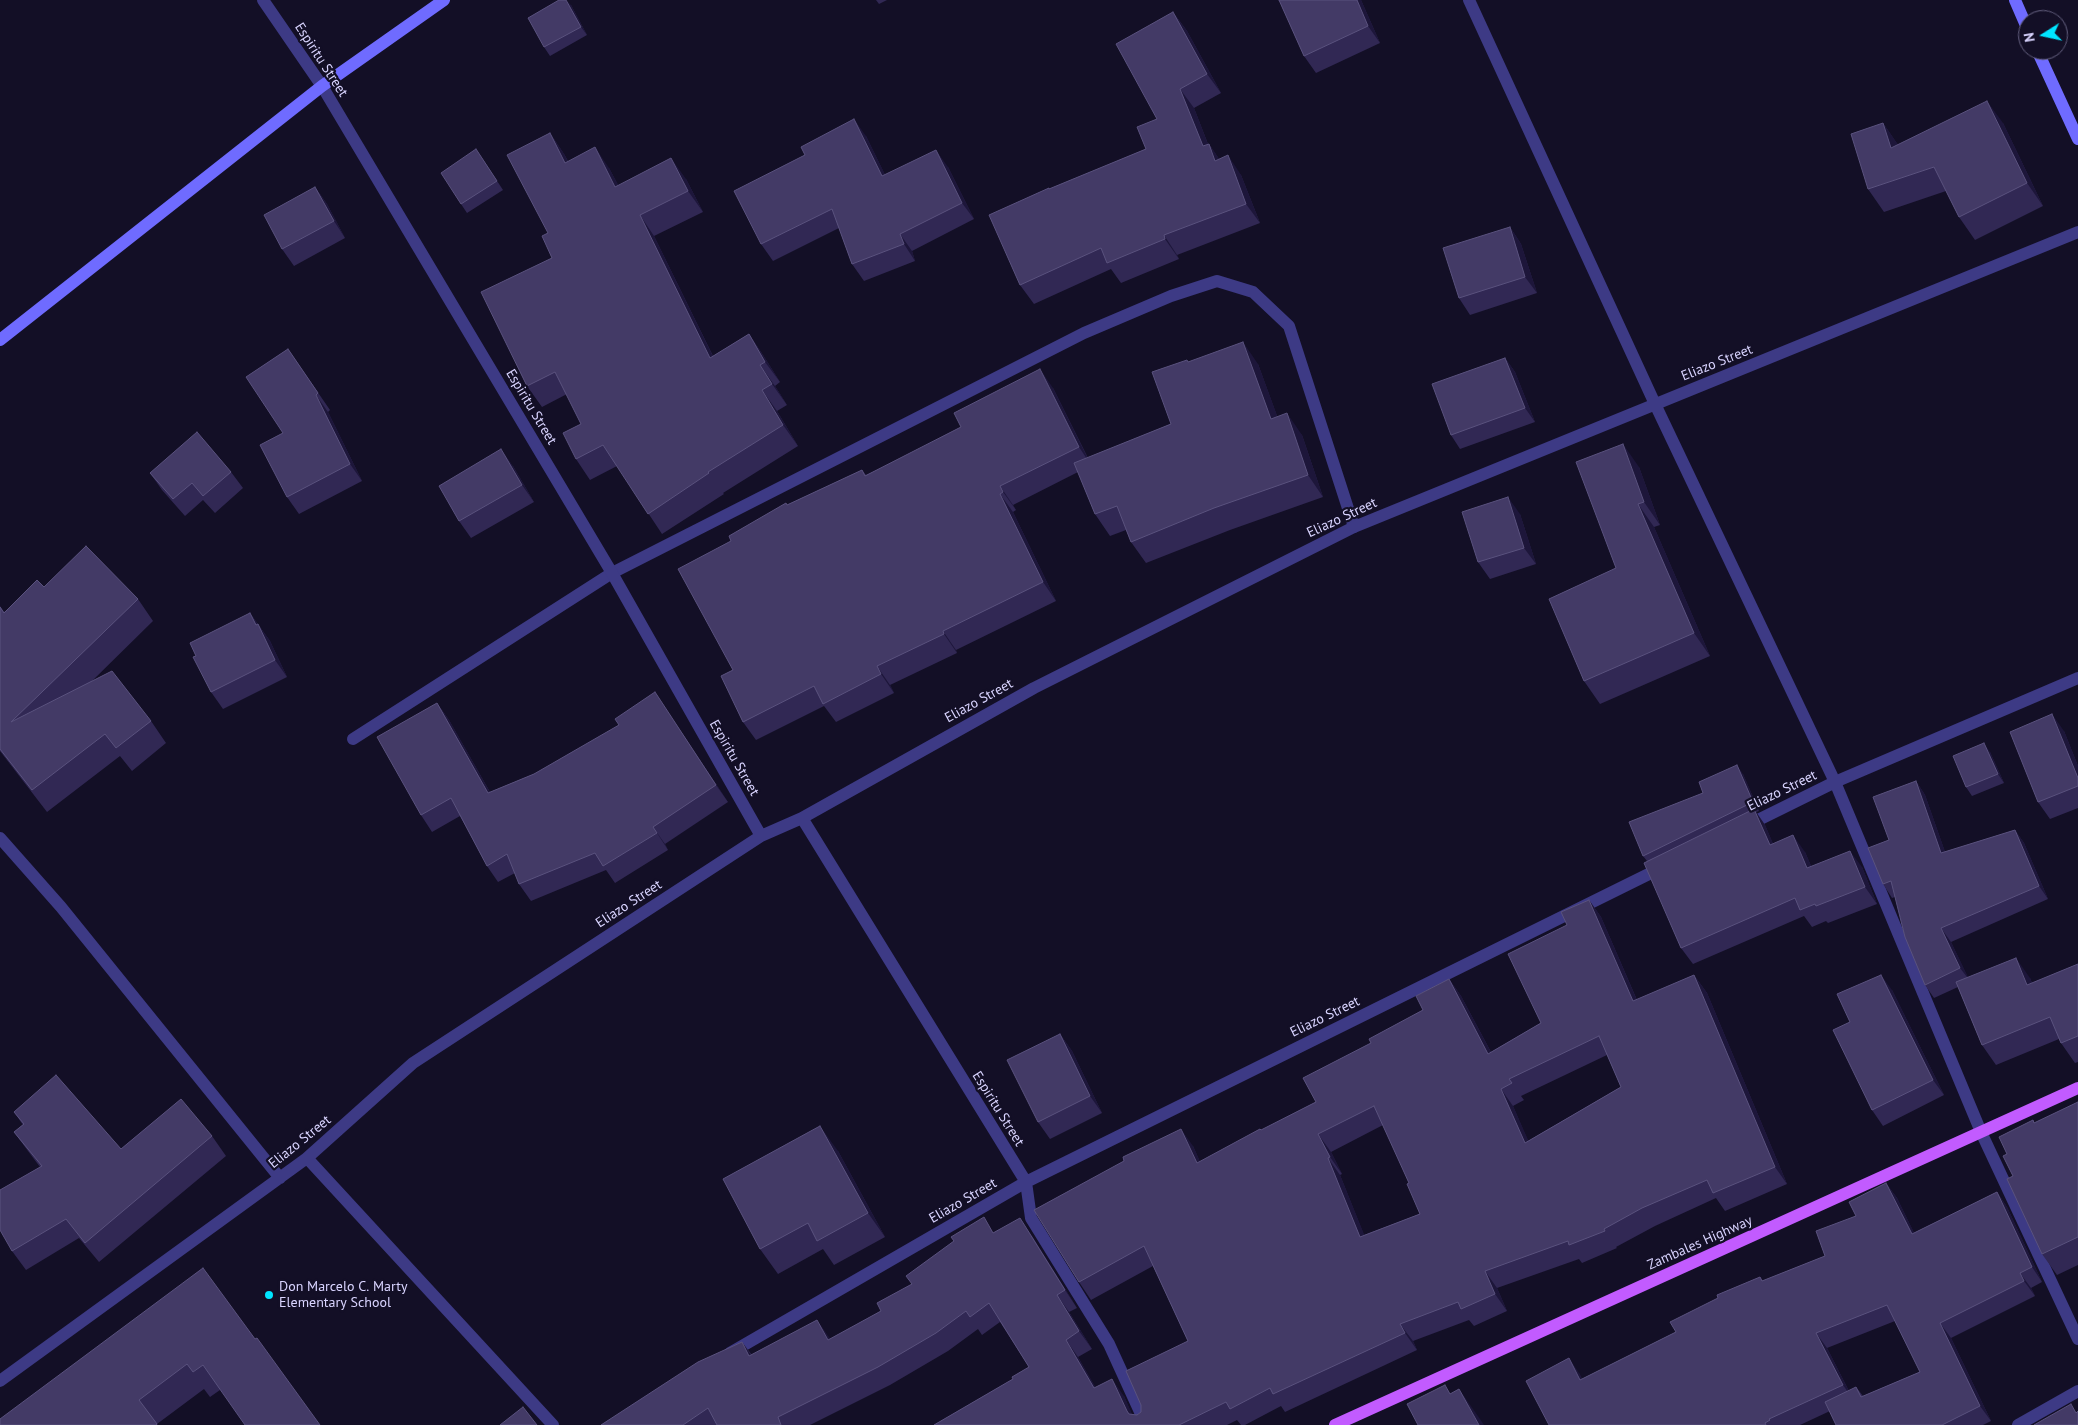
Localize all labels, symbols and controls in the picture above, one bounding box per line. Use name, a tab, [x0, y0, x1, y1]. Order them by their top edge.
north arrow	[2018, 10, 2068, 60]
street label: Espiritu Street	[291, 20, 351, 100]
text: N	[2020, 31, 2039, 44]
street label: Eliazo Street	[1679, 341, 1755, 385]
street label: Espiritu Street	[502, 366, 560, 448]
street label: Eliazo Street	[1304, 494, 1380, 542]
street label: Eliazo Street	[942, 675, 1016, 727]
street label: Espiritu Street	[705, 717, 763, 799]
street label: Eliazo Street	[1744, 767, 1820, 815]
street label: Eliazo Street	[593, 876, 665, 932]
street label: Eliazo Street	[1287, 993, 1363, 1041]
street label: Espiritu Street	[968, 1068, 1028, 1150]
street label: Eliazo Street	[265, 1112, 335, 1172]
street label: Eliazo Street	[926, 1175, 1000, 1227]
street label: Zambales Highway	[1645, 1212, 1755, 1274]
place label: Don Marcelo C. Marty Elementary School	[279, 1279, 407, 1311]
marker: Don Marcelo C. Marty Elementary School	[263, 1289, 275, 1301]

